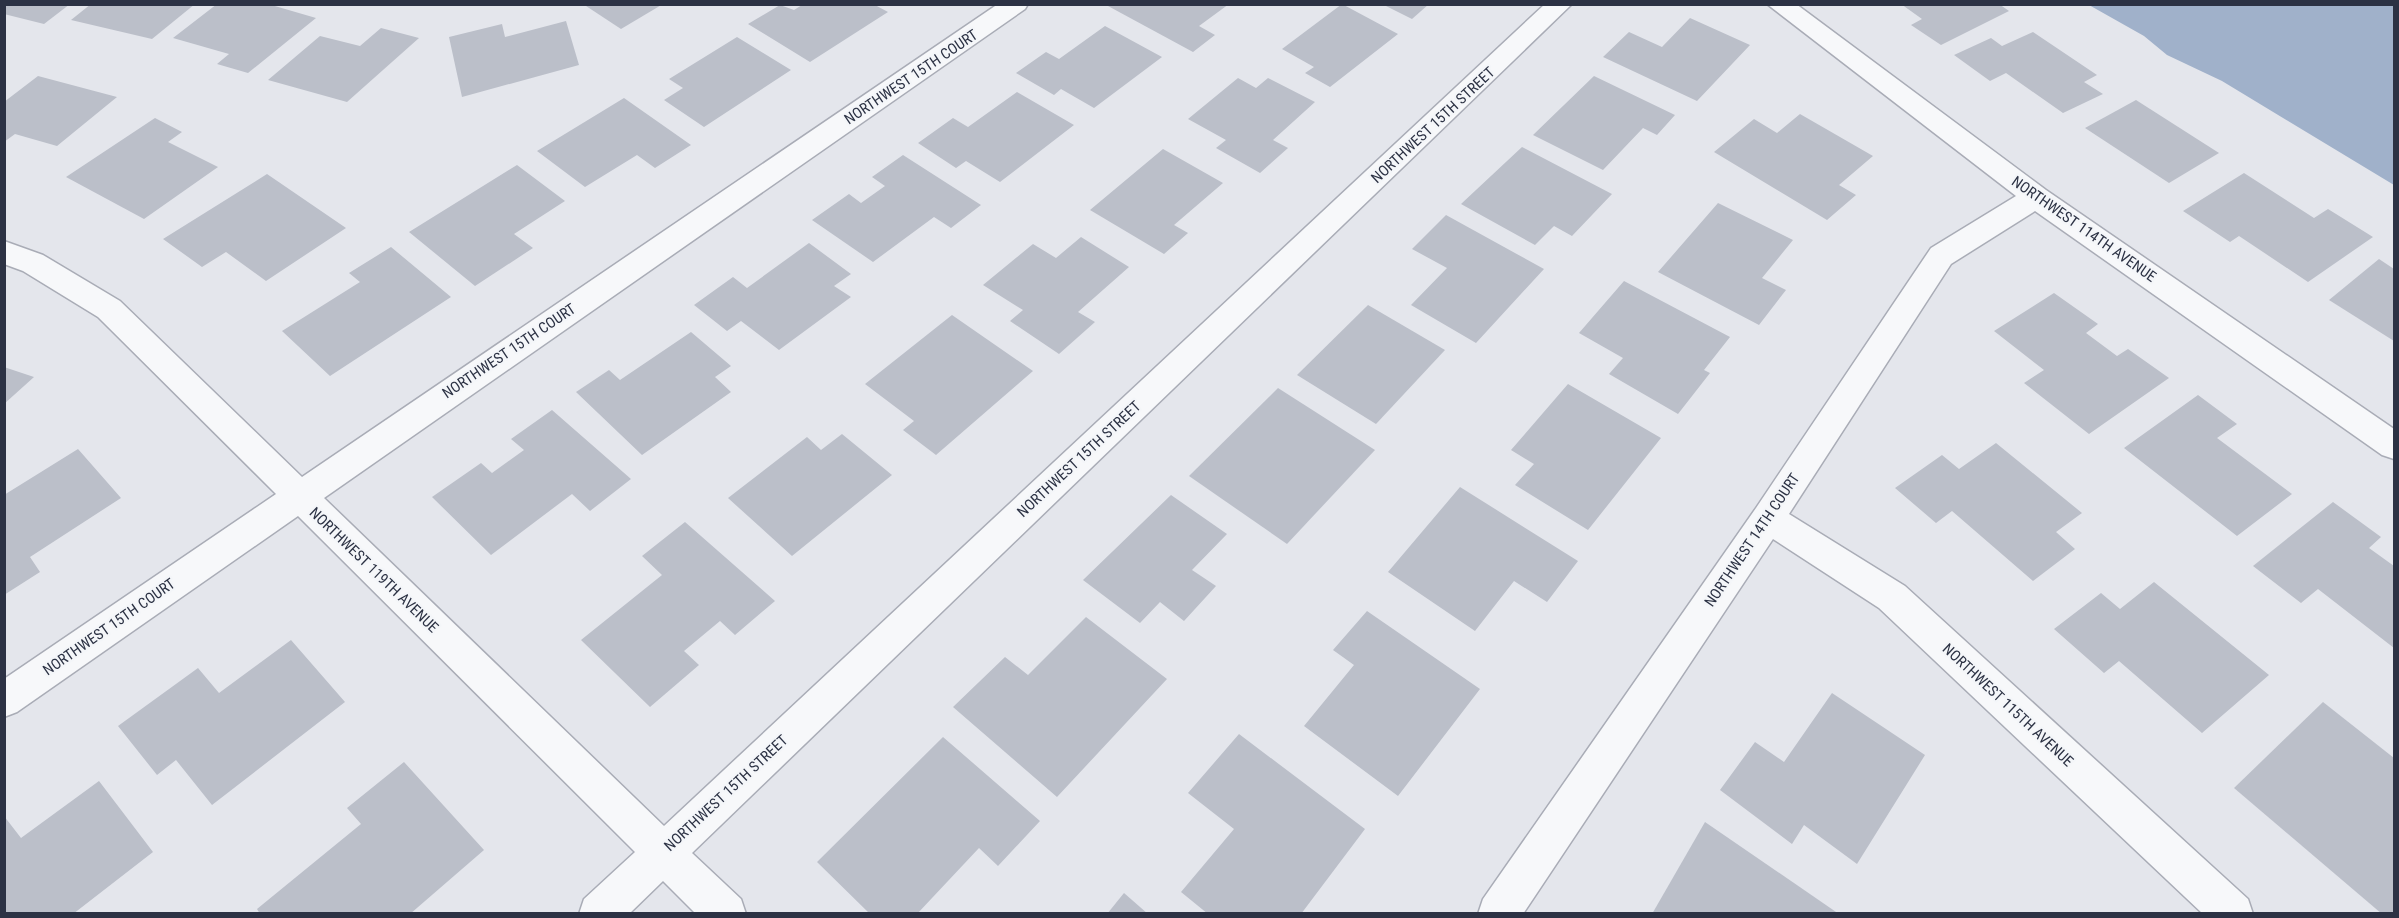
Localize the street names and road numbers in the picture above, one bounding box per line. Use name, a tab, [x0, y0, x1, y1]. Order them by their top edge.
street label: NORTHWEST 15TH COURT	[841, 26, 981, 128]
street label: NORTHWEST 15TH STREET	[1368, 63, 1499, 187]
street label: NORTHWEST 114TH AVENUE	[2008, 172, 2160, 286]
street label: NORTHWEST 15TH COURT	[439, 300, 579, 402]
street label: NORTHWEST 15TH STREET	[1014, 397, 1145, 521]
street label: NORTHWEST 14TH COURT	[1701, 470, 1803, 610]
street label: NORTHWEST 119TH AVENUE	[306, 504, 442, 636]
street label: NORTHWEST 15TH COURT	[40, 575, 179, 679]
street label: NORTHWEST 115TH AVENUE	[1939, 640, 2077, 770]
street label: NORTHWEST 15TH STREET	[661, 731, 792, 855]

